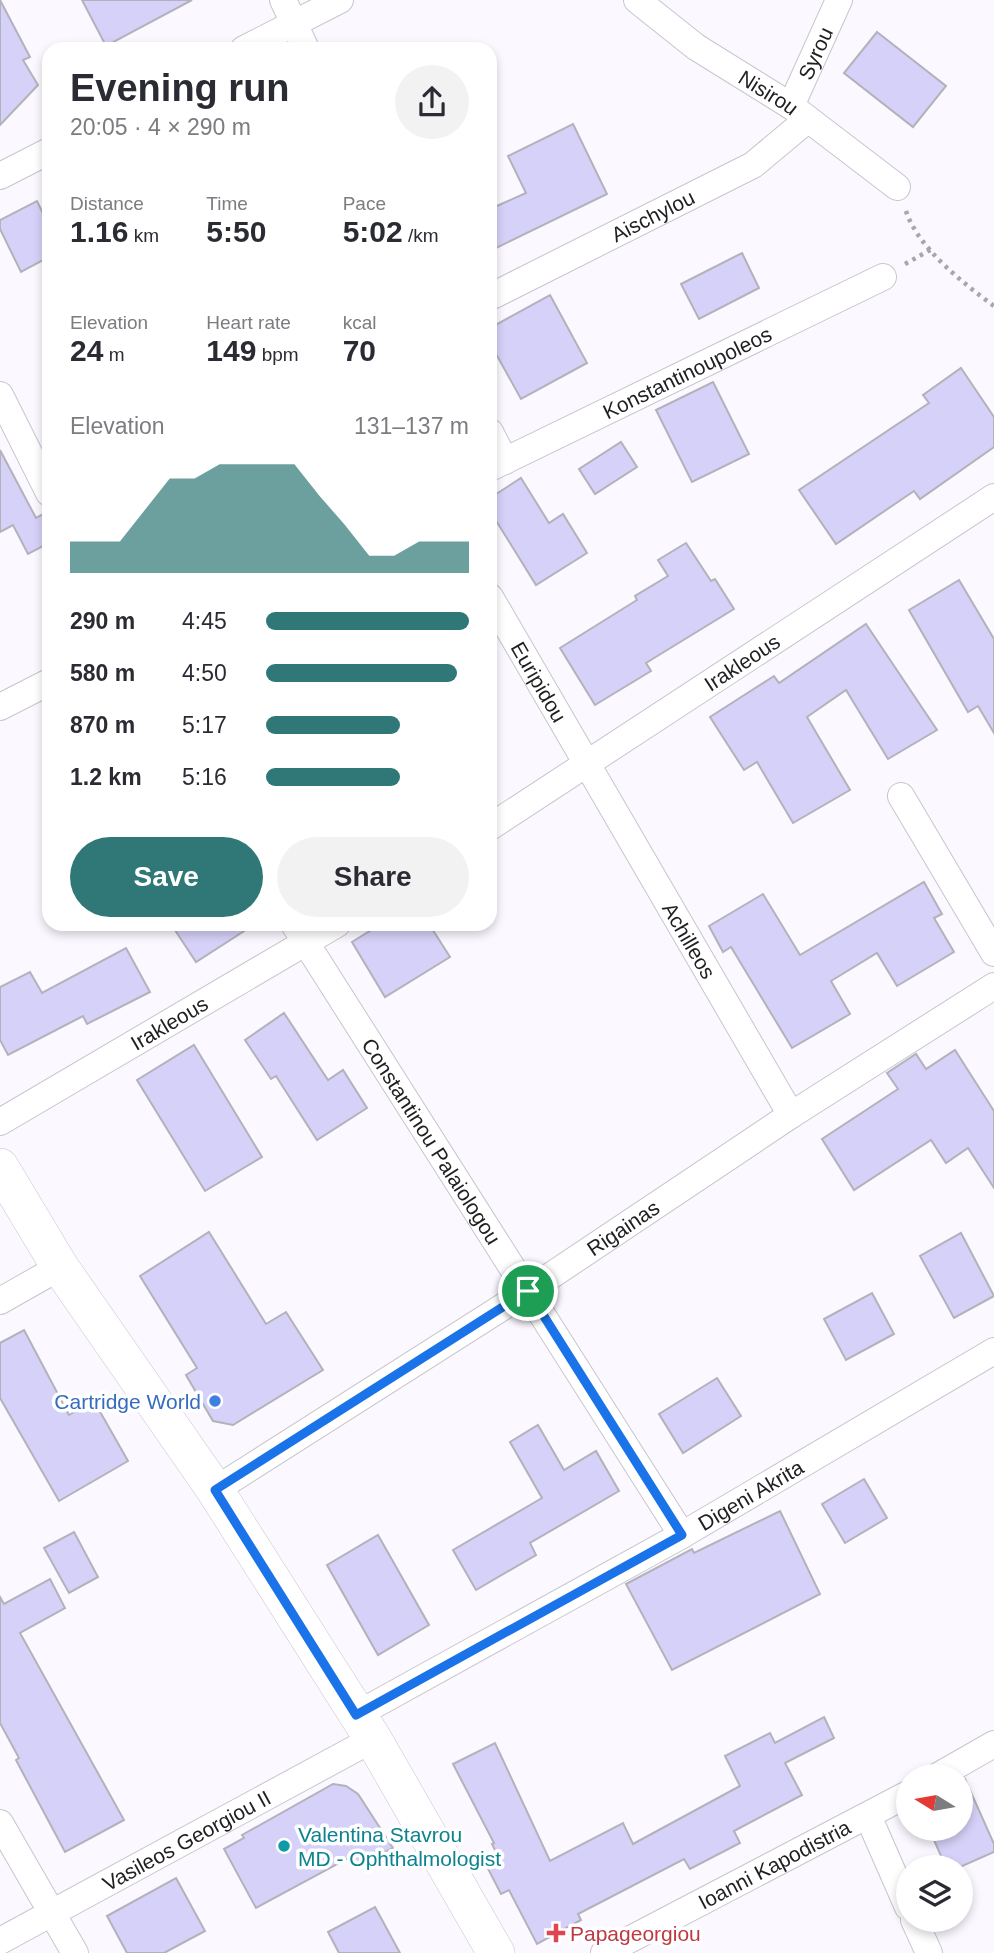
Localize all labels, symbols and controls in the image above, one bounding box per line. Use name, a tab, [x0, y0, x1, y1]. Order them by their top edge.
street label: Syrou	[793, 23, 837, 83]
button: share	[395, 65, 469, 139]
street label: Nisirou	[735, 65, 803, 119]
text: Evening run	[70, 67, 290, 109]
text: 20:05 · 4 × 290 m	[70, 114, 251, 140]
street label: Aischylou	[607, 185, 698, 246]
text: Distance	[70, 193, 144, 214]
text: Time	[206, 193, 248, 214]
text: Pace	[343, 193, 386, 214]
text: 1.16	[70, 215, 128, 248]
text: 5:50	[206, 215, 266, 248]
text: 5:02	[343, 215, 403, 248]
text: km	[128, 225, 159, 246]
text: /km	[403, 225, 439, 246]
text: Elevation	[70, 312, 148, 333]
text: Heart rate	[206, 312, 291, 333]
text: kcal	[343, 312, 376, 333]
street label: Konstantinoupoleos	[599, 322, 775, 423]
text: 24	[70, 334, 103, 367]
text: 149	[206, 334, 256, 367]
text: 70	[343, 334, 376, 367]
text: m	[103, 344, 124, 365]
text: bpm	[256, 344, 299, 365]
text: Elevation	[70, 413, 165, 439]
text: 131–137 m	[354, 413, 469, 439]
text: 290 m	[70, 608, 135, 634]
text: 4:45	[182, 608, 227, 634]
street label: Irakleous	[700, 629, 784, 695]
street label: Euripidou	[507, 638, 571, 726]
text: 580 m	[70, 660, 135, 686]
text: 4:50	[182, 660, 227, 686]
text: 870 m	[70, 712, 135, 738]
text: 5:17	[182, 712, 227, 738]
text: 1.2 km	[70, 764, 142, 790]
text: 5:16	[182, 764, 227, 790]
button: Save	[70, 837, 263, 917]
button: Share	[277, 837, 469, 917]
street label: Achilleos	[658, 898, 721, 982]
street label: Irakleous	[126, 991, 212, 1054]
street label: Constantinou Palaiologou	[358, 1034, 506, 1248]
street label: Rigainas	[582, 1195, 663, 1260]
pin	[498, 1261, 558, 1321]
icon: arrive	[509, 1272, 547, 1310]
place label: Cartridge World	[54, 1390, 201, 1413]
marker: Cartridge World	[207, 1393, 223, 1409]
street label: Digeni Akrita	[694, 1455, 807, 1534]
north arrow	[896, 1764, 973, 1841]
map controls	[896, 1764, 973, 1932]
street label: Vasileos Georgiou II	[98, 1785, 274, 1895]
street label: Ioanni Kapodistria	[694, 1815, 854, 1913]
place label: Valentina Stavrou MD - Ophthalmologist	[298, 1823, 501, 1870]
marker: Valentina Stavrou MD - Ophthalmologist	[276, 1838, 292, 1854]
button: layers	[896, 1855, 973, 1932]
place label: Papageorgiou	[570, 1922, 701, 1945]
marker: Papageorgiou	[548, 1925, 564, 1941]

